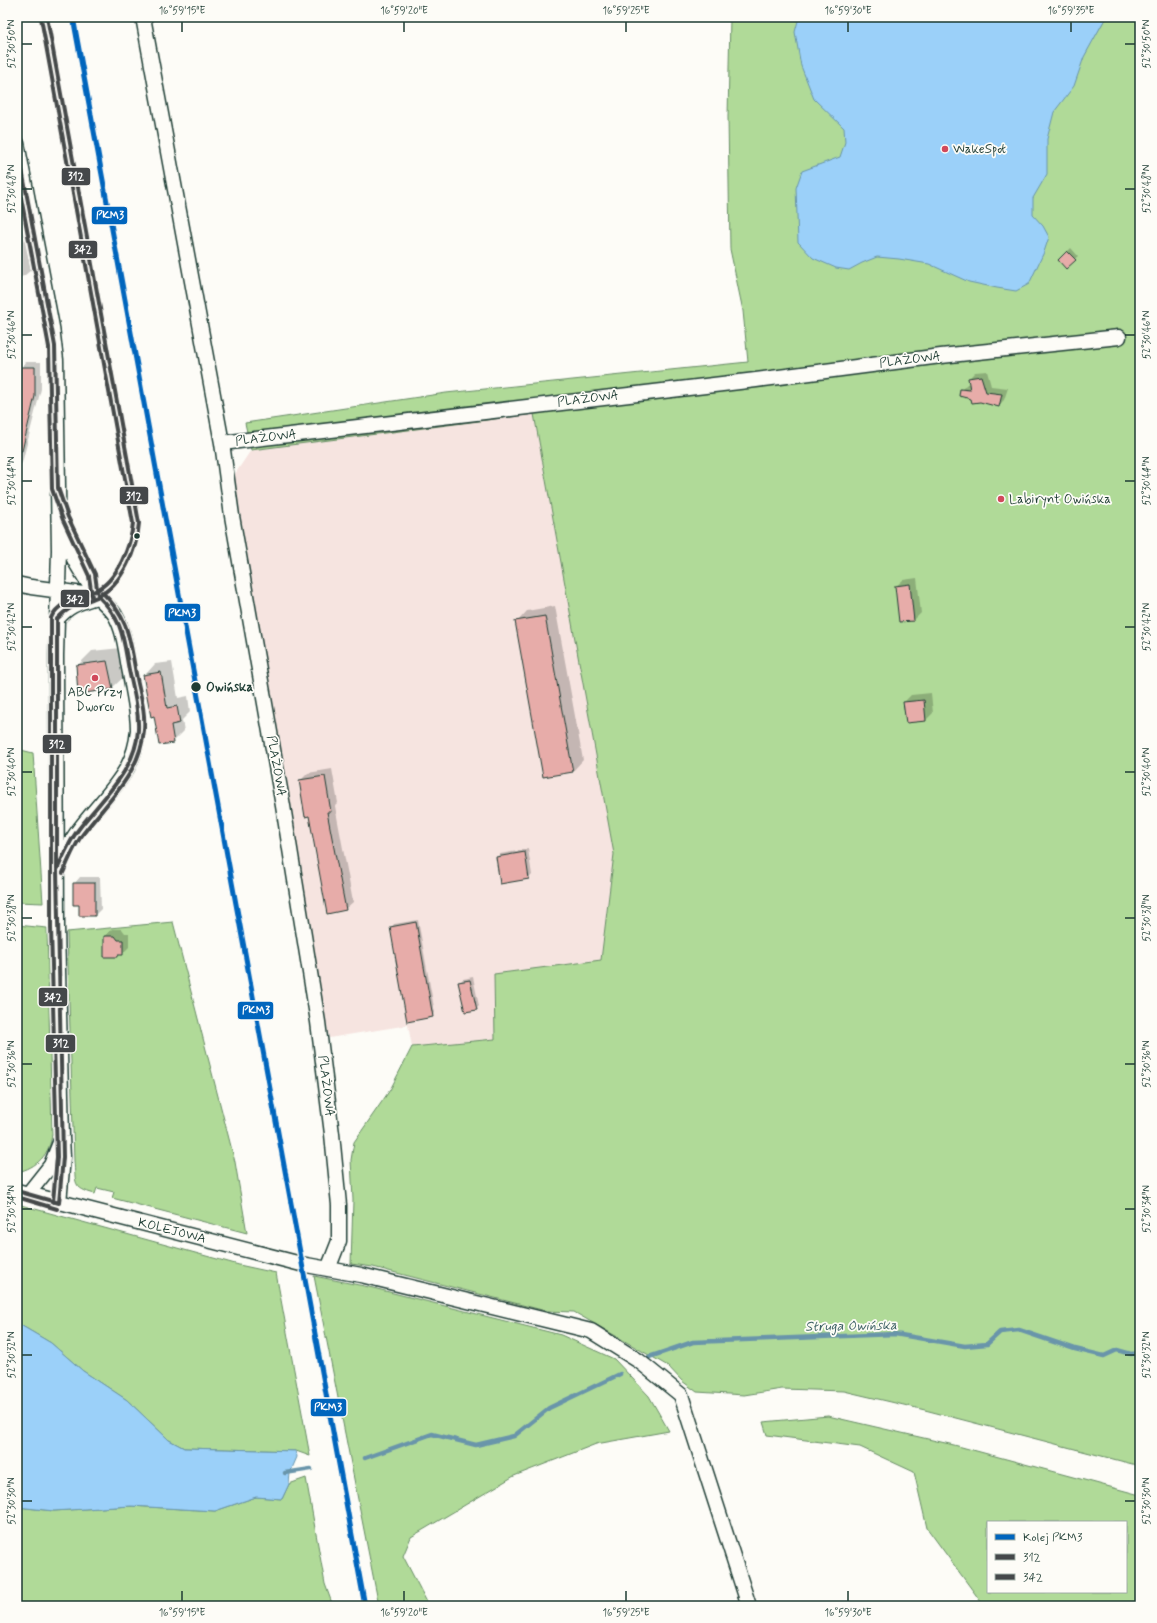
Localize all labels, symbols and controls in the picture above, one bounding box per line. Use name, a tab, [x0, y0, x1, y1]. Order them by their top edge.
text: 16°59'15"E	[159, 4, 206, 18]
text: 16°59'20"E	[380, 4, 428, 18]
text: 16°59'25"E	[602, 4, 650, 18]
text: 16°59'30"E	[824, 4, 872, 18]
text: 16°59'35"E	[1048, 4, 1095, 18]
text: 52°30'50"N	[5, 19, 19, 69]
text: 52°30'50"N	[1140, 19, 1154, 69]
place label: WakeSpot	[953, 141, 1006, 158]
marker: WakeSpot	[940, 144, 950, 154]
text: 52°30'48"N	[5, 164, 19, 213]
text: 52°30'48"N	[1140, 164, 1154, 213]
line badge: 312	[61, 167, 91, 186]
text: 312	[68, 170, 85, 184]
line badge: PKM3	[91, 206, 128, 225]
text: PKM3	[96, 209, 124, 223]
line badge: 342	[68, 240, 98, 259]
text: 342	[74, 243, 93, 257]
text: 52°30'46"N	[5, 310, 19, 359]
text: 52°30'46"N	[1140, 310, 1154, 359]
street label: PLAŻOWA	[878, 348, 942, 372]
street label: PLAŻOWA	[556, 387, 620, 411]
street label: PLAŻOWA	[234, 426, 298, 450]
text: 52°30'44"N	[5, 456, 19, 506]
text: 52°30'44"N	[1140, 456, 1154, 506]
line badge: 312	[119, 486, 149, 505]
text: 312	[126, 490, 143, 504]
place label: Labirynt Owińska	[1009, 491, 1111, 508]
marker: Labirynt Owińska	[996, 494, 1006, 504]
unlabelled marker	[132, 531, 142, 541]
line badge: 342	[60, 589, 90, 608]
text: 342	[66, 593, 85, 607]
text: 52°30'42"N	[5, 602, 19, 651]
text: 52°30'42"N	[1140, 602, 1154, 651]
line badge: PKM3	[164, 603, 201, 622]
text: PKM3	[168, 607, 196, 621]
marker: ABC Przy Dworcu	[90, 673, 100, 683]
place label: Owińska	[206, 679, 253, 696]
marker: Owińska	[189, 680, 203, 694]
place label: ABC Przy Dworcu	[68, 684, 122, 716]
line badge: 312	[42, 734, 72, 754]
street label: PLAŻOWA	[262, 734, 290, 798]
text: 312	[49, 738, 66, 752]
text: 52°30'40"N	[5, 747, 19, 796]
text: 52°30'40"N	[1140, 747, 1154, 796]
text: 52°30'38"N	[5, 894, 19, 942]
text: 52°30'38"N	[1140, 894, 1154, 942]
line badge: 342	[38, 987, 68, 1007]
text: 342	[44, 991, 63, 1005]
line badge: PKM3	[237, 1001, 274, 1020]
text: PKM3	[242, 1004, 270, 1018]
line badge: 312	[45, 1034, 76, 1053]
text: 312	[53, 1037, 70, 1051]
text: 52°30'36"N	[5, 1040, 19, 1088]
text: 52°30'36"N	[1140, 1040, 1154, 1088]
street label: PLAŻOWA	[314, 1054, 338, 1118]
text: 52°30'34"N	[5, 1185, 19, 1233]
text: 52°30'34"N	[1140, 1185, 1154, 1233]
street label: KOLEJOWA	[136, 1214, 208, 1248]
water label: Struga Owińska	[805, 1316, 897, 1337]
text: 52°30'32"N	[5, 1331, 19, 1379]
text: 52°30'32"N	[1140, 1331, 1154, 1379]
line badge: PKM3	[310, 1398, 347, 1417]
text: PKM3	[314, 1401, 342, 1415]
text: 52°30'30"N	[5, 1477, 19, 1525]
text: 52°30'30"N	[1140, 1477, 1154, 1525]
legend	[987, 1521, 1127, 1593]
text: Kolej PKM3	[1023, 1530, 1083, 1546]
text: 312	[1023, 1550, 1041, 1566]
text: 342	[1023, 1570, 1043, 1586]
text: 16°59'15"E	[159, 1606, 206, 1620]
text: 16°59'20"E	[380, 1606, 428, 1620]
text: 16°59'25"E	[602, 1606, 650, 1620]
text: 16°59'30"E	[824, 1606, 872, 1620]

